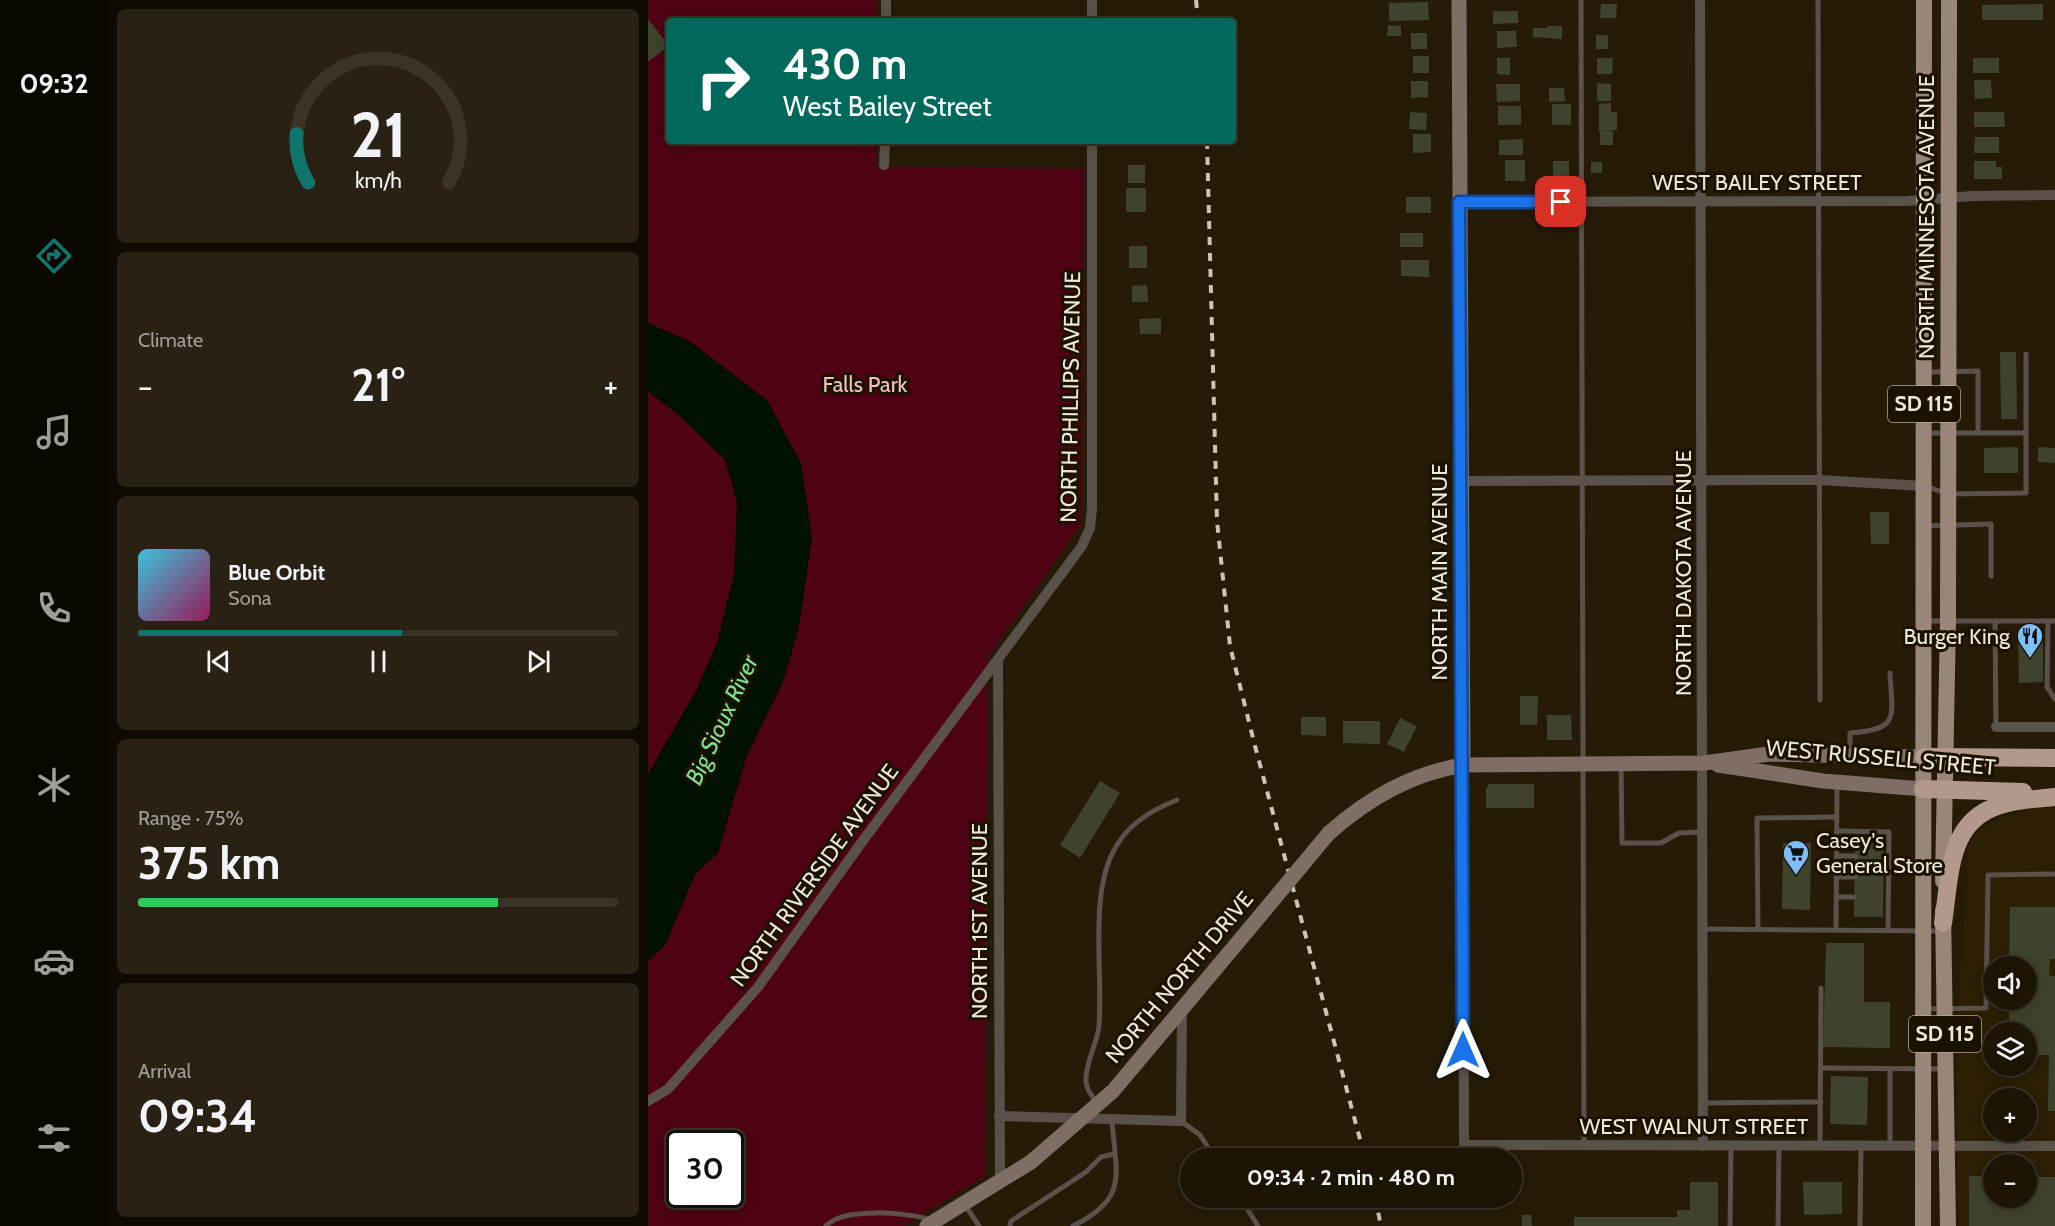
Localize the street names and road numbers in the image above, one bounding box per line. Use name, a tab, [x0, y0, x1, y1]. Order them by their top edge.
street label: NORTH MINNESOTA AVENUE	[1913, 75, 1940, 359]
street label: WEST BAILEY STREET	[1652, 169, 1862, 196]
street label: NORTH PHILLIPS AVENUE	[1055, 271, 1086, 523]
road number: SD 115	[1888, 386, 1960, 422]
street label: NORTH DAKOTA AVENUE	[1670, 450, 1697, 696]
street label: NORTH MAIN AVENUE	[1426, 464, 1453, 680]
street label: WEST RUSSELL STREET	[1765, 734, 1997, 781]
street label: NORTH RIVERSIDE AVENUE	[725, 759, 904, 992]
street label: NORTH 1ST AVENUE	[966, 823, 993, 1019]
street label: NORTH NORTH DRIVE	[1100, 886, 1259, 1069]
road number: SD 115	[1909, 1016, 1981, 1052]
street label: WEST WALNUT STREET	[1579, 1113, 1809, 1140]

